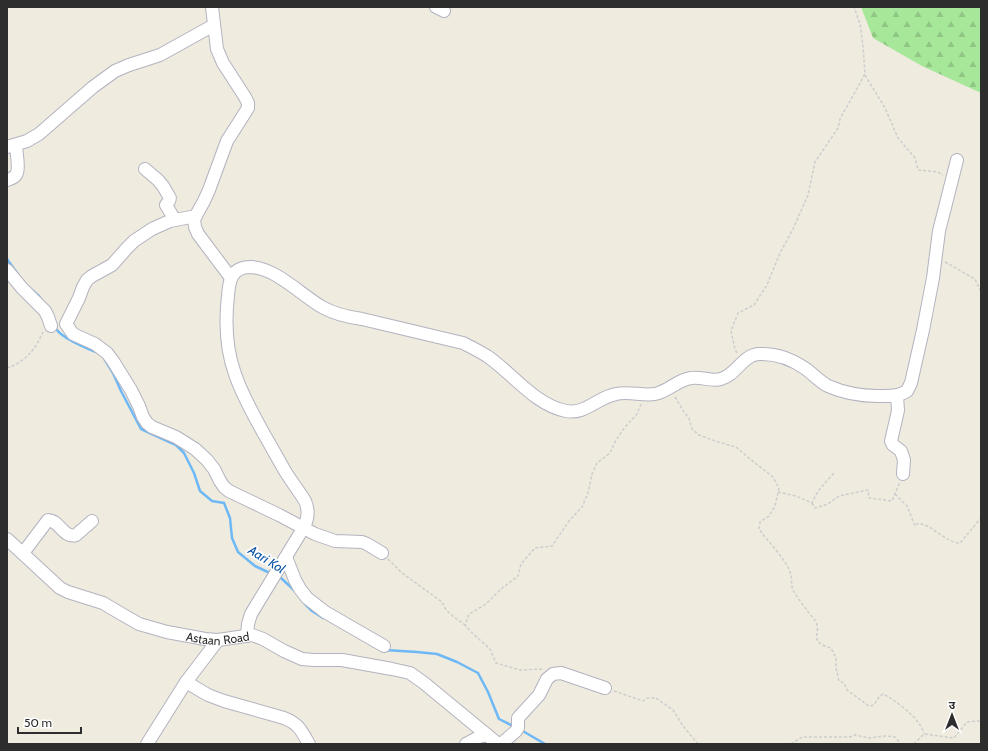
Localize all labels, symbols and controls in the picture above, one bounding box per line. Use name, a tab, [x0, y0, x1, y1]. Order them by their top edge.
water label: Aari Kol	[245, 541, 288, 576]
street label: Astaan Road	[185, 628, 250, 648]
north arrow	[932, 695, 972, 735]
text: उ	[949, 698, 956, 712]
scale bar	[18, 709, 81, 735]
text: 50 m	[24, 715, 52, 730]

